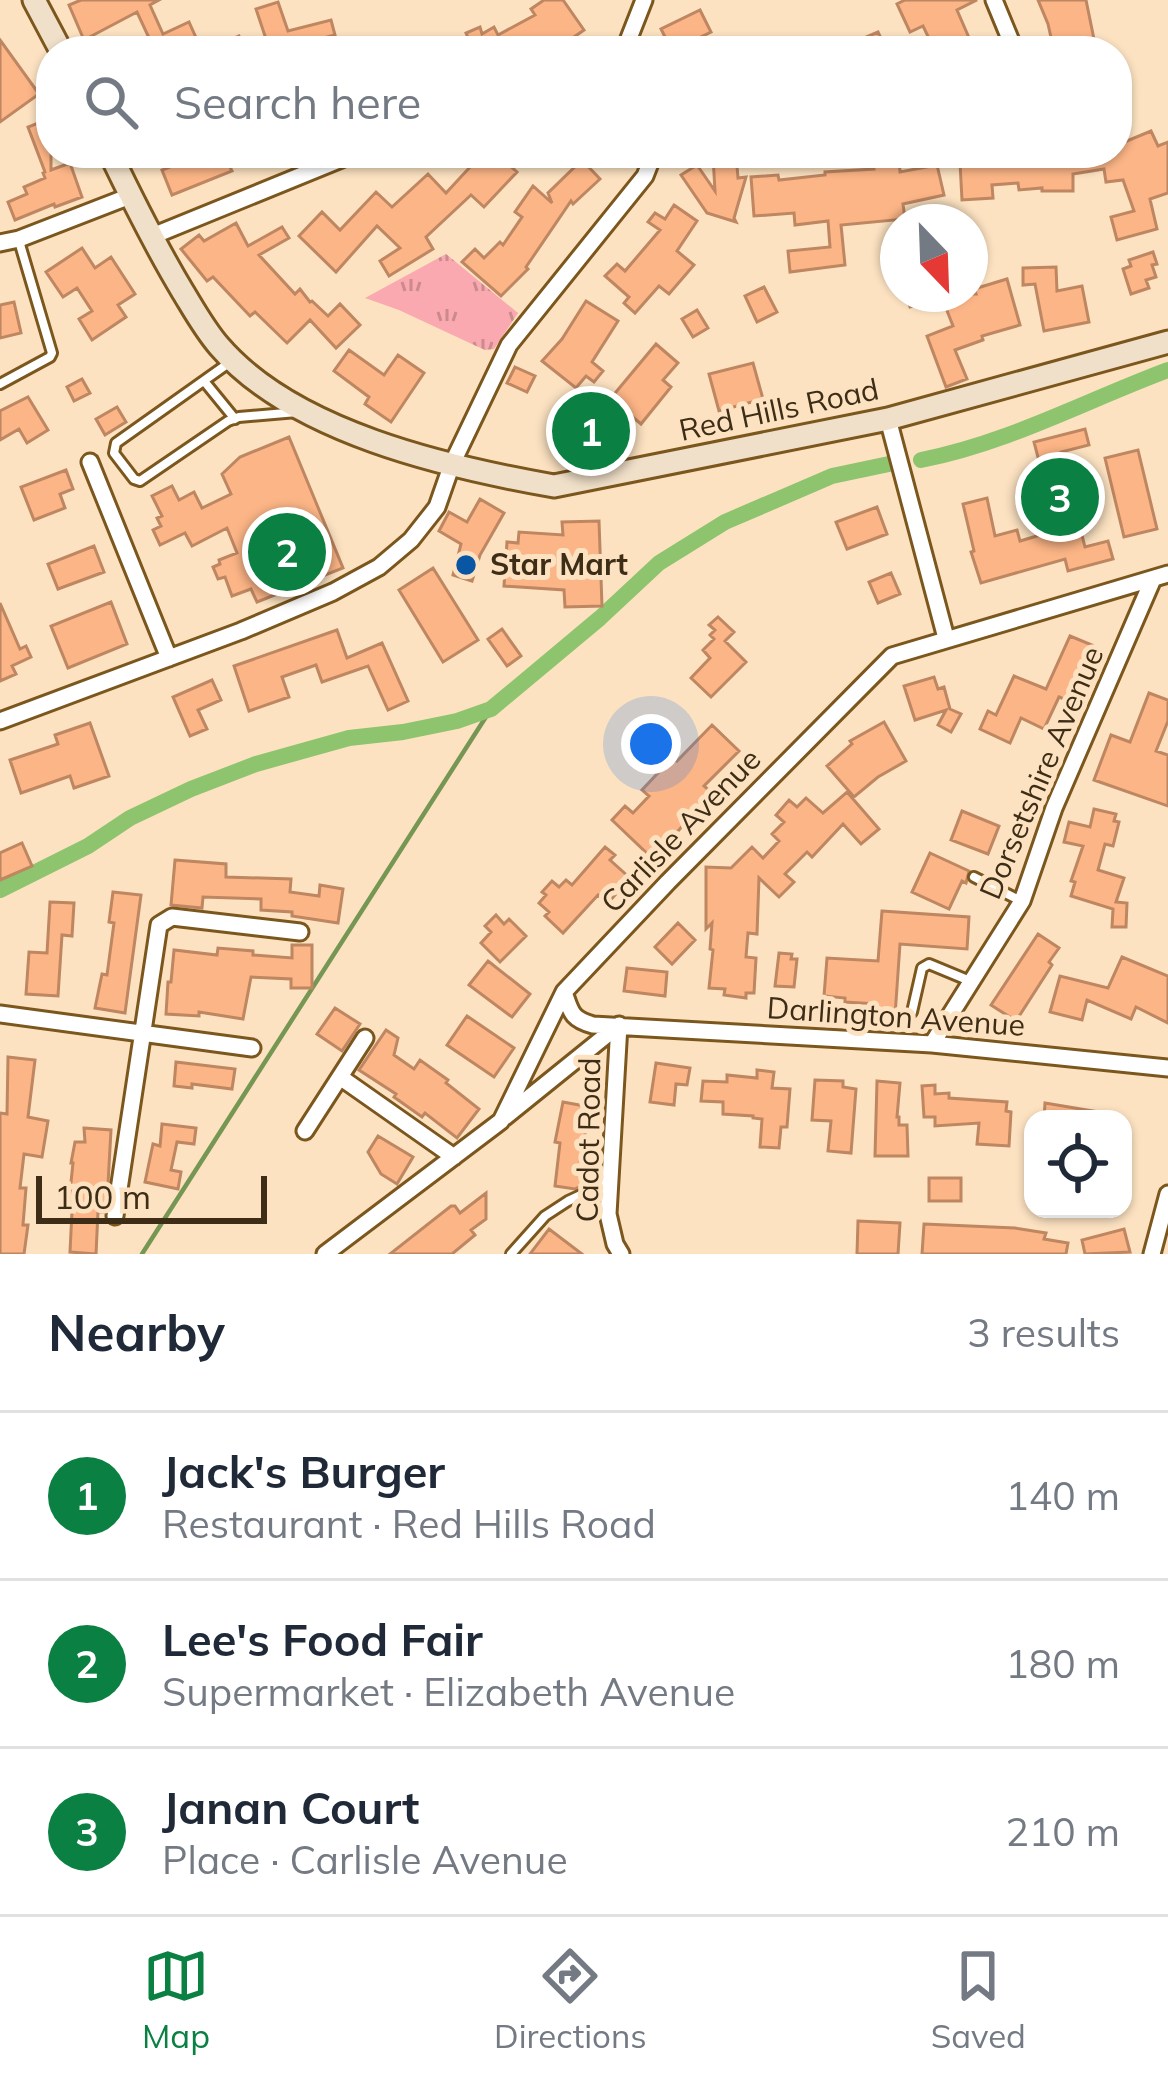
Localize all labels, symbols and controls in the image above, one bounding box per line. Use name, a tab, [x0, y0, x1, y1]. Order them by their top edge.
search box	[36, 36, 1132, 168]
icon: search	[78, 69, 144, 135]
text: Search here	[174, 74, 421, 130]
north arrow	[880, 204, 988, 312]
street label: Red Hills Road	[675, 369, 882, 449]
pin: 1	[552, 386, 630, 476]
pin: 3	[1021, 452, 1099, 542]
pin: 2	[248, 507, 326, 597]
place label: Star Mart	[490, 545, 628, 583]
marker: Star Mart	[453, 552, 479, 578]
street label: Dorsetshire Avenue	[971, 640, 1111, 905]
your location	[621, 714, 681, 774]
street label: Carlisle Avenue	[592, 740, 768, 920]
street label: Darlington Avenue	[766, 988, 1026, 1044]
street label: Cadot Road	[568, 1057, 608, 1223]
map controls	[1024, 1110, 1132, 1218]
button: locate	[1024, 1110, 1132, 1218]
scale bar	[36, 1170, 267, 1223]
text: 100 m	[54, 1176, 151, 1217]
text: Nearby	[48, 1300, 225, 1364]
text: 3 results	[967, 1308, 1120, 1357]
text: Jack's Burger	[162, 1443, 445, 1499]
text: 1	[75, 1471, 99, 1520]
text: 140 m	[1005, 1471, 1120, 1520]
text: Restaurant · Red Hills Road	[162, 1499, 656, 1548]
text: Lee's Food Fair	[162, 1611, 483, 1667]
text: 2	[75, 1639, 99, 1688]
text: 180 m	[1005, 1639, 1120, 1688]
text: Supermarket · Elizabeth Avenue	[162, 1667, 735, 1716]
text: Janan Court	[162, 1779, 419, 1835]
text: 3	[75, 1807, 99, 1856]
text: 210 m	[1005, 1807, 1120, 1856]
text: Place · Carlisle Avenue	[162, 1835, 568, 1884]
tab: Map	[142, 1943, 210, 2056]
tab: Directions	[494, 1943, 647, 2056]
tab: Saved	[931, 1943, 1026, 2056]

